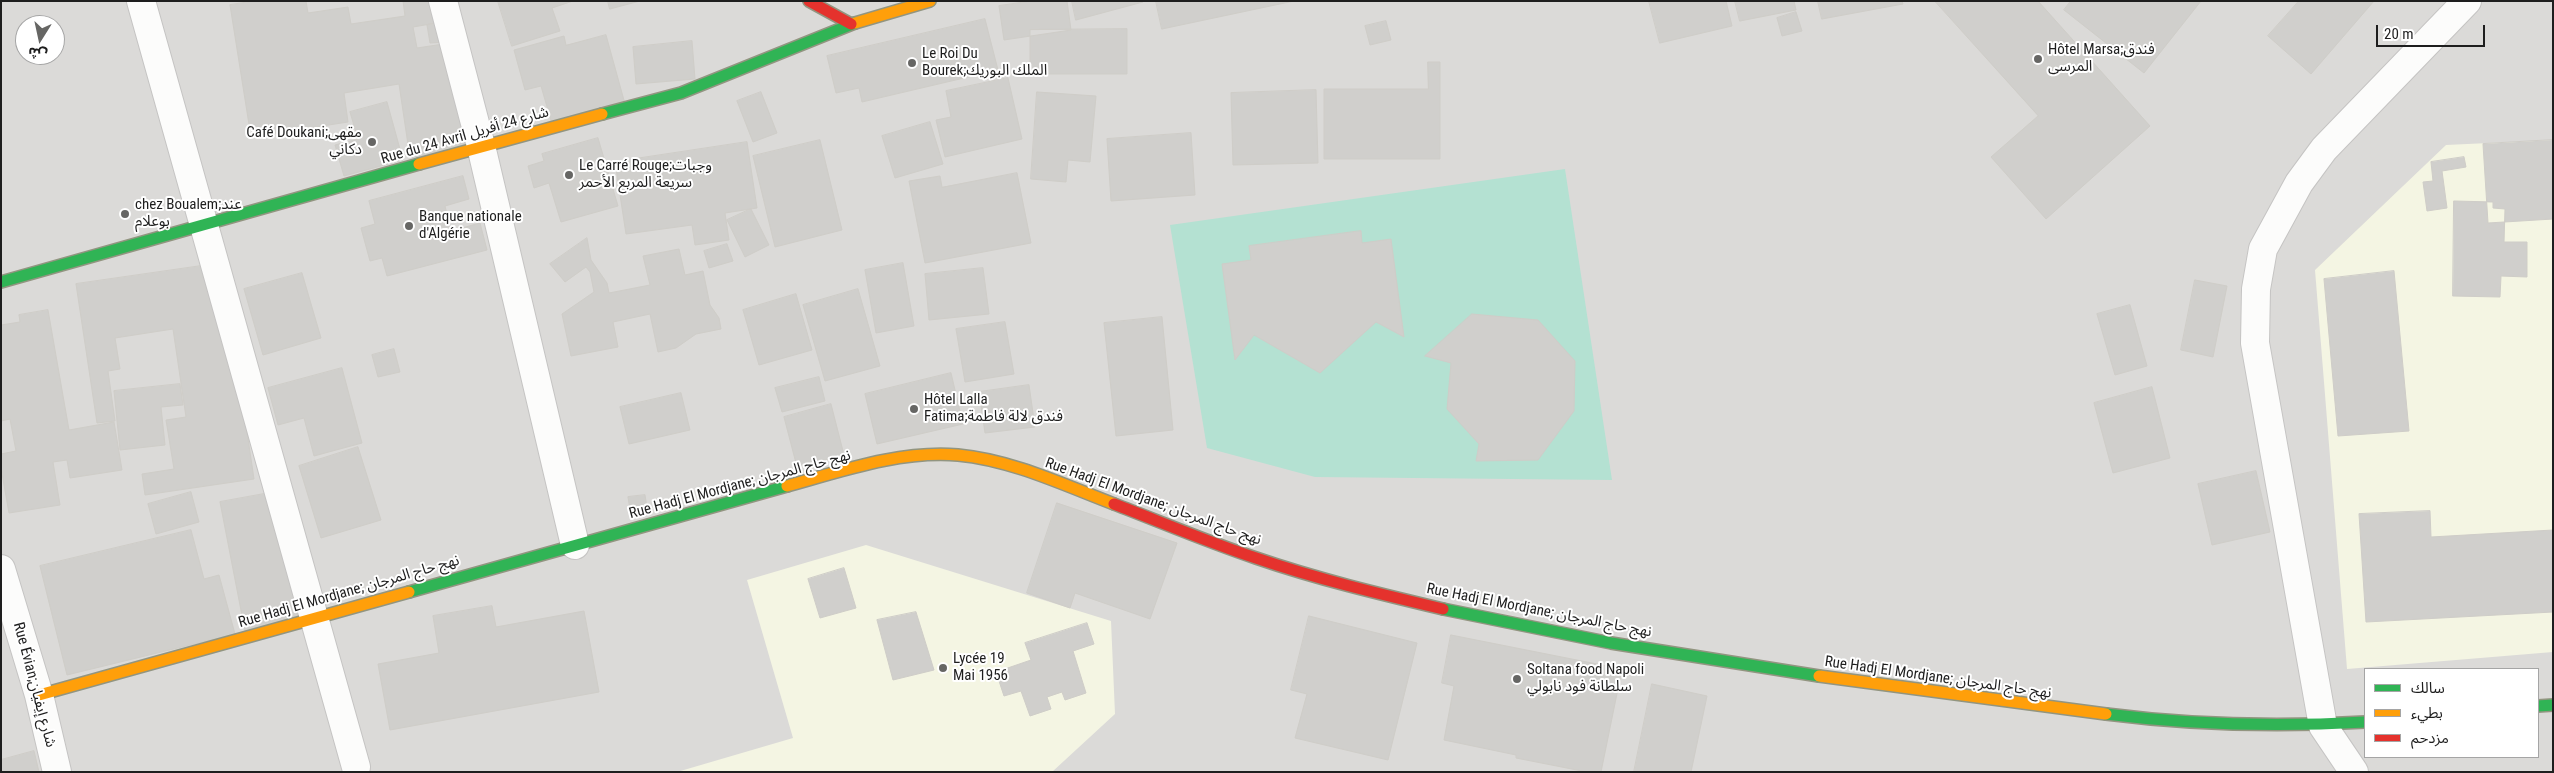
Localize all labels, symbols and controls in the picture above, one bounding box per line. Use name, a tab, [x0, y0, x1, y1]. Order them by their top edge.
north arrow	[15, 15, 65, 65]
scale bar	[2379, 15, 2488, 47]
text: 20 m	[2384, 25, 2414, 43]
place label: Hôtel Marsa;فندق المرسى	[2048, 41, 2155, 76]
text: ش	[27, 44, 48, 63]
place label: Le Roi Du Bourek;الملك البوريك	[922, 45, 1047, 80]
marker: Hôtel Marsa;فندق المرسى	[2032, 53, 2044, 65]
marker: Le Roi Du Bourek;الملك البوريك	[906, 57, 918, 69]
street label: Rue du 24 Avril شارع 24 أفريل	[379, 103, 551, 169]
place label: Café Doukani;مقهى دكاني	[246, 124, 362, 159]
marker: Café Doukani;مقهى دكاني	[366, 136, 378, 148]
place label: Le Carré Rouge;وجبات سريعة المربع الأحمر	[579, 157, 712, 192]
marker: Le Carré Rouge;وجبات سريعة المربع الأحمر	[563, 169, 575, 181]
place label: chez Boualem;عند بوعلام	[135, 196, 242, 231]
marker: chez Boualem;عند بوعلام	[119, 208, 131, 220]
place label: Banque nationale d'Algérie	[419, 208, 522, 243]
marker: Banque nationale d'Algérie	[403, 220, 415, 232]
place label: Hôtel Lalla Fatima;فندق لالة فاطمة	[924, 391, 1063, 426]
marker: Hôtel Lalla Fatima;فندق لالة فاطمة	[908, 403, 920, 415]
street label: Rue Hadj El Mordjane; نهج حاج المرجان	[627, 447, 853, 523]
street label: Rue Hadj El Mordjane; نهج حاج المرجان	[1042, 454, 1264, 550]
street label: Rue Hadj El Mordjane; نهج حاج المرجان	[237, 552, 461, 632]
street label: Rue Hadj El Mordjane; نهج حاج المرجان	[1425, 580, 1653, 642]
street label: Rue Évian;شارع إيفيان	[9, 621, 59, 749]
place label: Lycée 19 Mai 1956	[953, 650, 1008, 685]
street label: Rue Hadj El Mordjane; نهج حاج المرجان	[1823, 653, 2053, 703]
place label: Soltana food Napoli سلطانة فود نابولي	[1527, 661, 1644, 696]
marker: Lycée 19 Mai 1956	[937, 662, 949, 674]
legend	[2364, 668, 2539, 758]
marker: Soltana food Napoli سلطانة فود نابولي	[1511, 673, 1523, 685]
text: سالك	[2411, 679, 2445, 697]
text: بطيء	[2411, 704, 2443, 722]
text: مزدحم	[2411, 729, 2449, 747]

